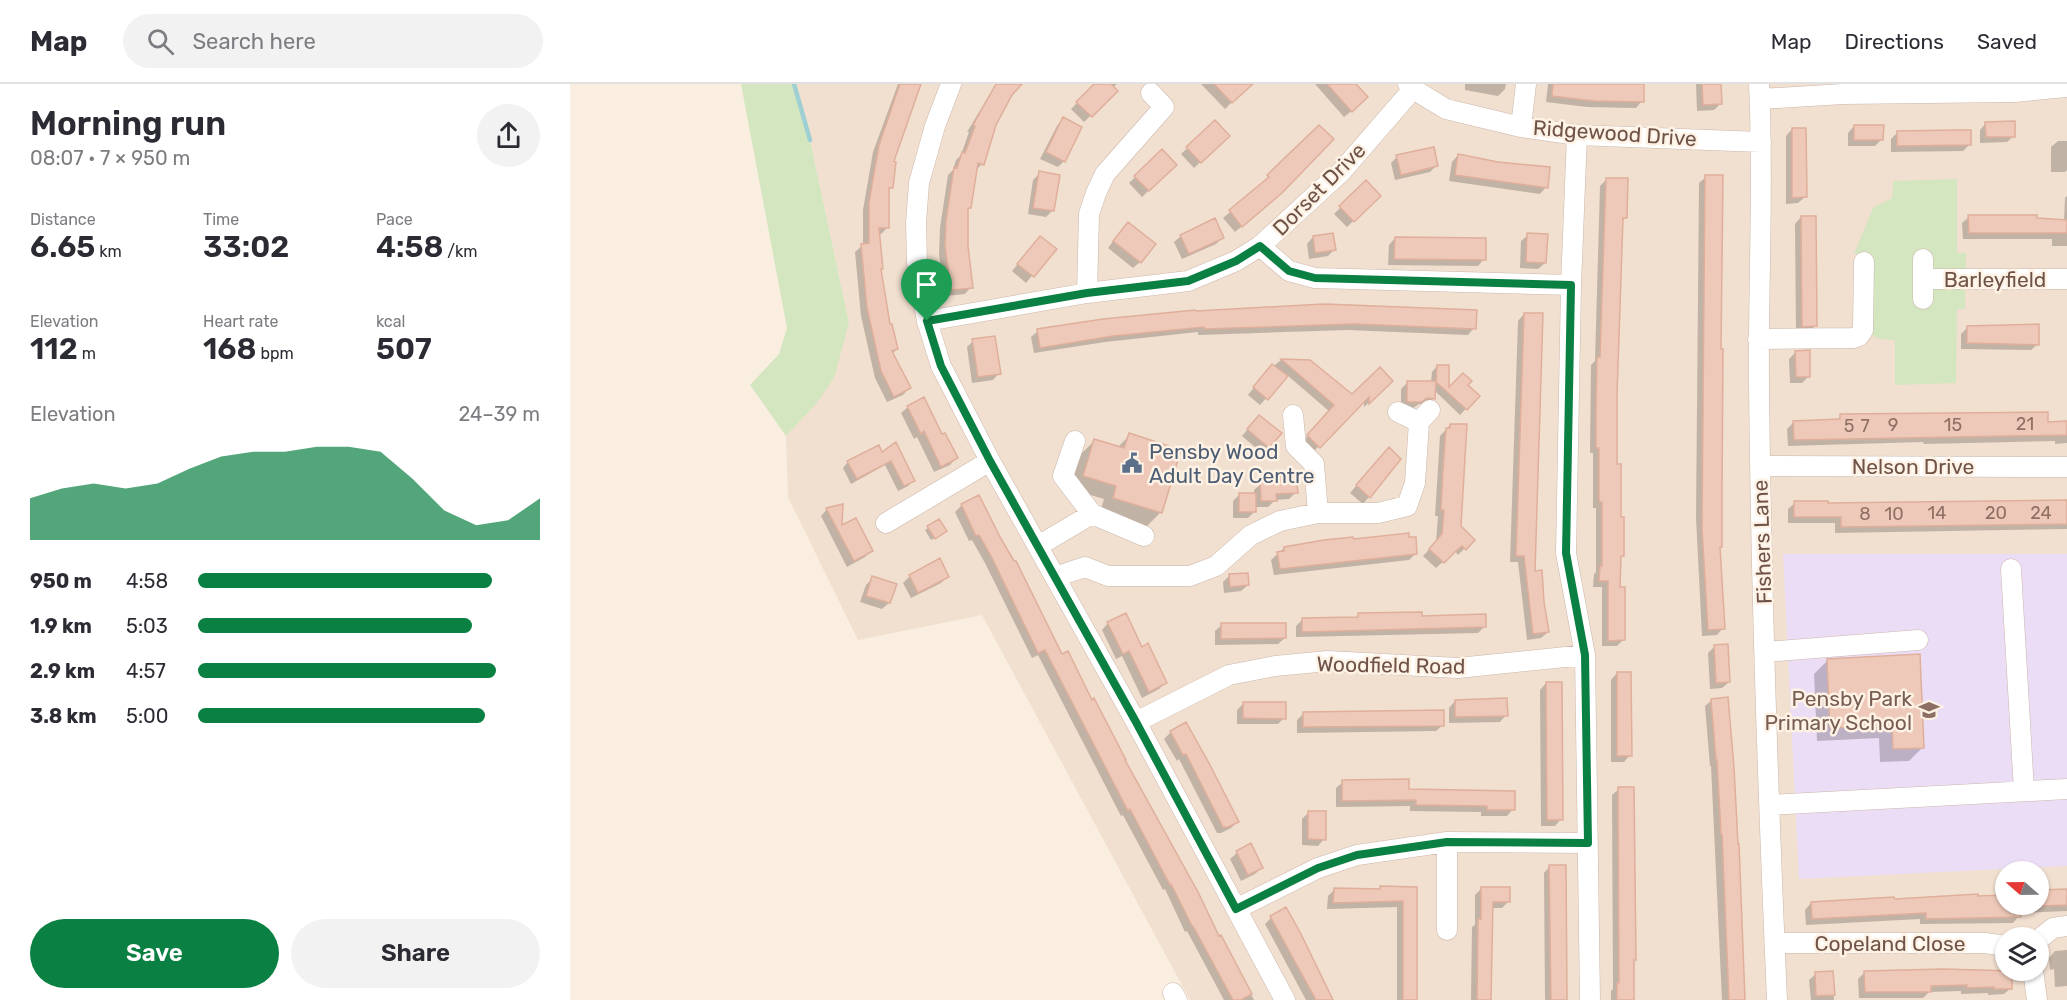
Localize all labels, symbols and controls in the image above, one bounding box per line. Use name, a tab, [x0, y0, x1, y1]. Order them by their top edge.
search box	[123, 14, 543, 68]
text: Map	[30, 25, 87, 58]
icon: search	[144, 25, 177, 58]
text: Search here	[192, 28, 316, 55]
text: Map	[1771, 29, 1812, 54]
text: Directions	[1845, 29, 1944, 54]
text: Saved	[1977, 29, 2037, 54]
text: Morning run	[30, 104, 226, 143]
button: share	[477, 104, 540, 167]
street label: Ridgewood Drive	[1532, 115, 1698, 151]
street label: Dorset Drive	[1267, 137, 1371, 241]
text: 08:07 · 7 × 950 m	[30, 146, 190, 170]
text: Distance	[30, 210, 96, 229]
text: Time	[203, 210, 239, 229]
text: Pace	[376, 210, 413, 229]
text: 6.65	[30, 229, 95, 265]
text: 33:02	[203, 229, 289, 265]
text: 4:58	[376, 229, 443, 265]
text: km	[95, 242, 122, 261]
text: /km	[443, 242, 478, 261]
pin	[901, 259, 952, 321]
street label: Barleyfield	[1944, 267, 2046, 292]
icon: arrive	[910, 268, 943, 301]
text: Elevation	[30, 312, 99, 331]
text: Heart rate	[203, 312, 278, 331]
text: kcal	[376, 312, 405, 331]
text: 112	[30, 331, 78, 367]
text: 168	[203, 331, 257, 367]
text: 507	[376, 331, 432, 367]
text: m	[78, 344, 96, 363]
text: bpm	[257, 344, 294, 363]
text: Elevation	[30, 402, 116, 426]
text: 24–39 m	[458, 402, 540, 426]
house number: 21	[2016, 413, 2034, 435]
house number: 9	[1888, 414, 1898, 436]
house number: 15	[1944, 414, 1962, 436]
house number: 5	[1844, 415, 1854, 437]
house number: 7	[1860, 415, 1870, 437]
place label: Pensby Wood Adult Day Centre	[1149, 439, 1315, 488]
public building icon: Pensby Wood Adult Day Centre	[1120, 451, 1144, 475]
street label: Nelson Drive	[1852, 454, 1974, 479]
street label: Fishers Lane	[1747, 479, 1777, 605]
house number: 14	[1928, 502, 1946, 524]
house number: 20	[1985, 502, 2007, 524]
house number: 24	[2030, 502, 2052, 524]
house number: 8	[1859, 503, 1871, 525]
house number: 10	[1884, 503, 1904, 525]
text: 950 m	[30, 569, 92, 593]
text: 4:58	[126, 569, 168, 593]
text: 1.9 km	[30, 614, 92, 638]
text: 5:03	[126, 614, 168, 638]
street label: Woodfield Road	[1316, 651, 1466, 679]
text: 2.9 km	[30, 659, 95, 683]
text: 4:57	[126, 659, 166, 683]
place label: Pensby Park Primary School	[1764, 686, 1912, 735]
school or university icon: Pensby Park Primary School	[1917, 698, 1941, 722]
text: 3.8 km	[30, 704, 97, 728]
text: 5:00	[126, 704, 168, 728]
north arrow	[1995, 861, 2049, 915]
map controls	[1995, 861, 2049, 981]
button: Save	[30, 919, 279, 988]
button: Share	[291, 919, 540, 988]
button: layers	[1995, 927, 2049, 981]
street label: Copeland Close	[1815, 931, 1966, 956]

